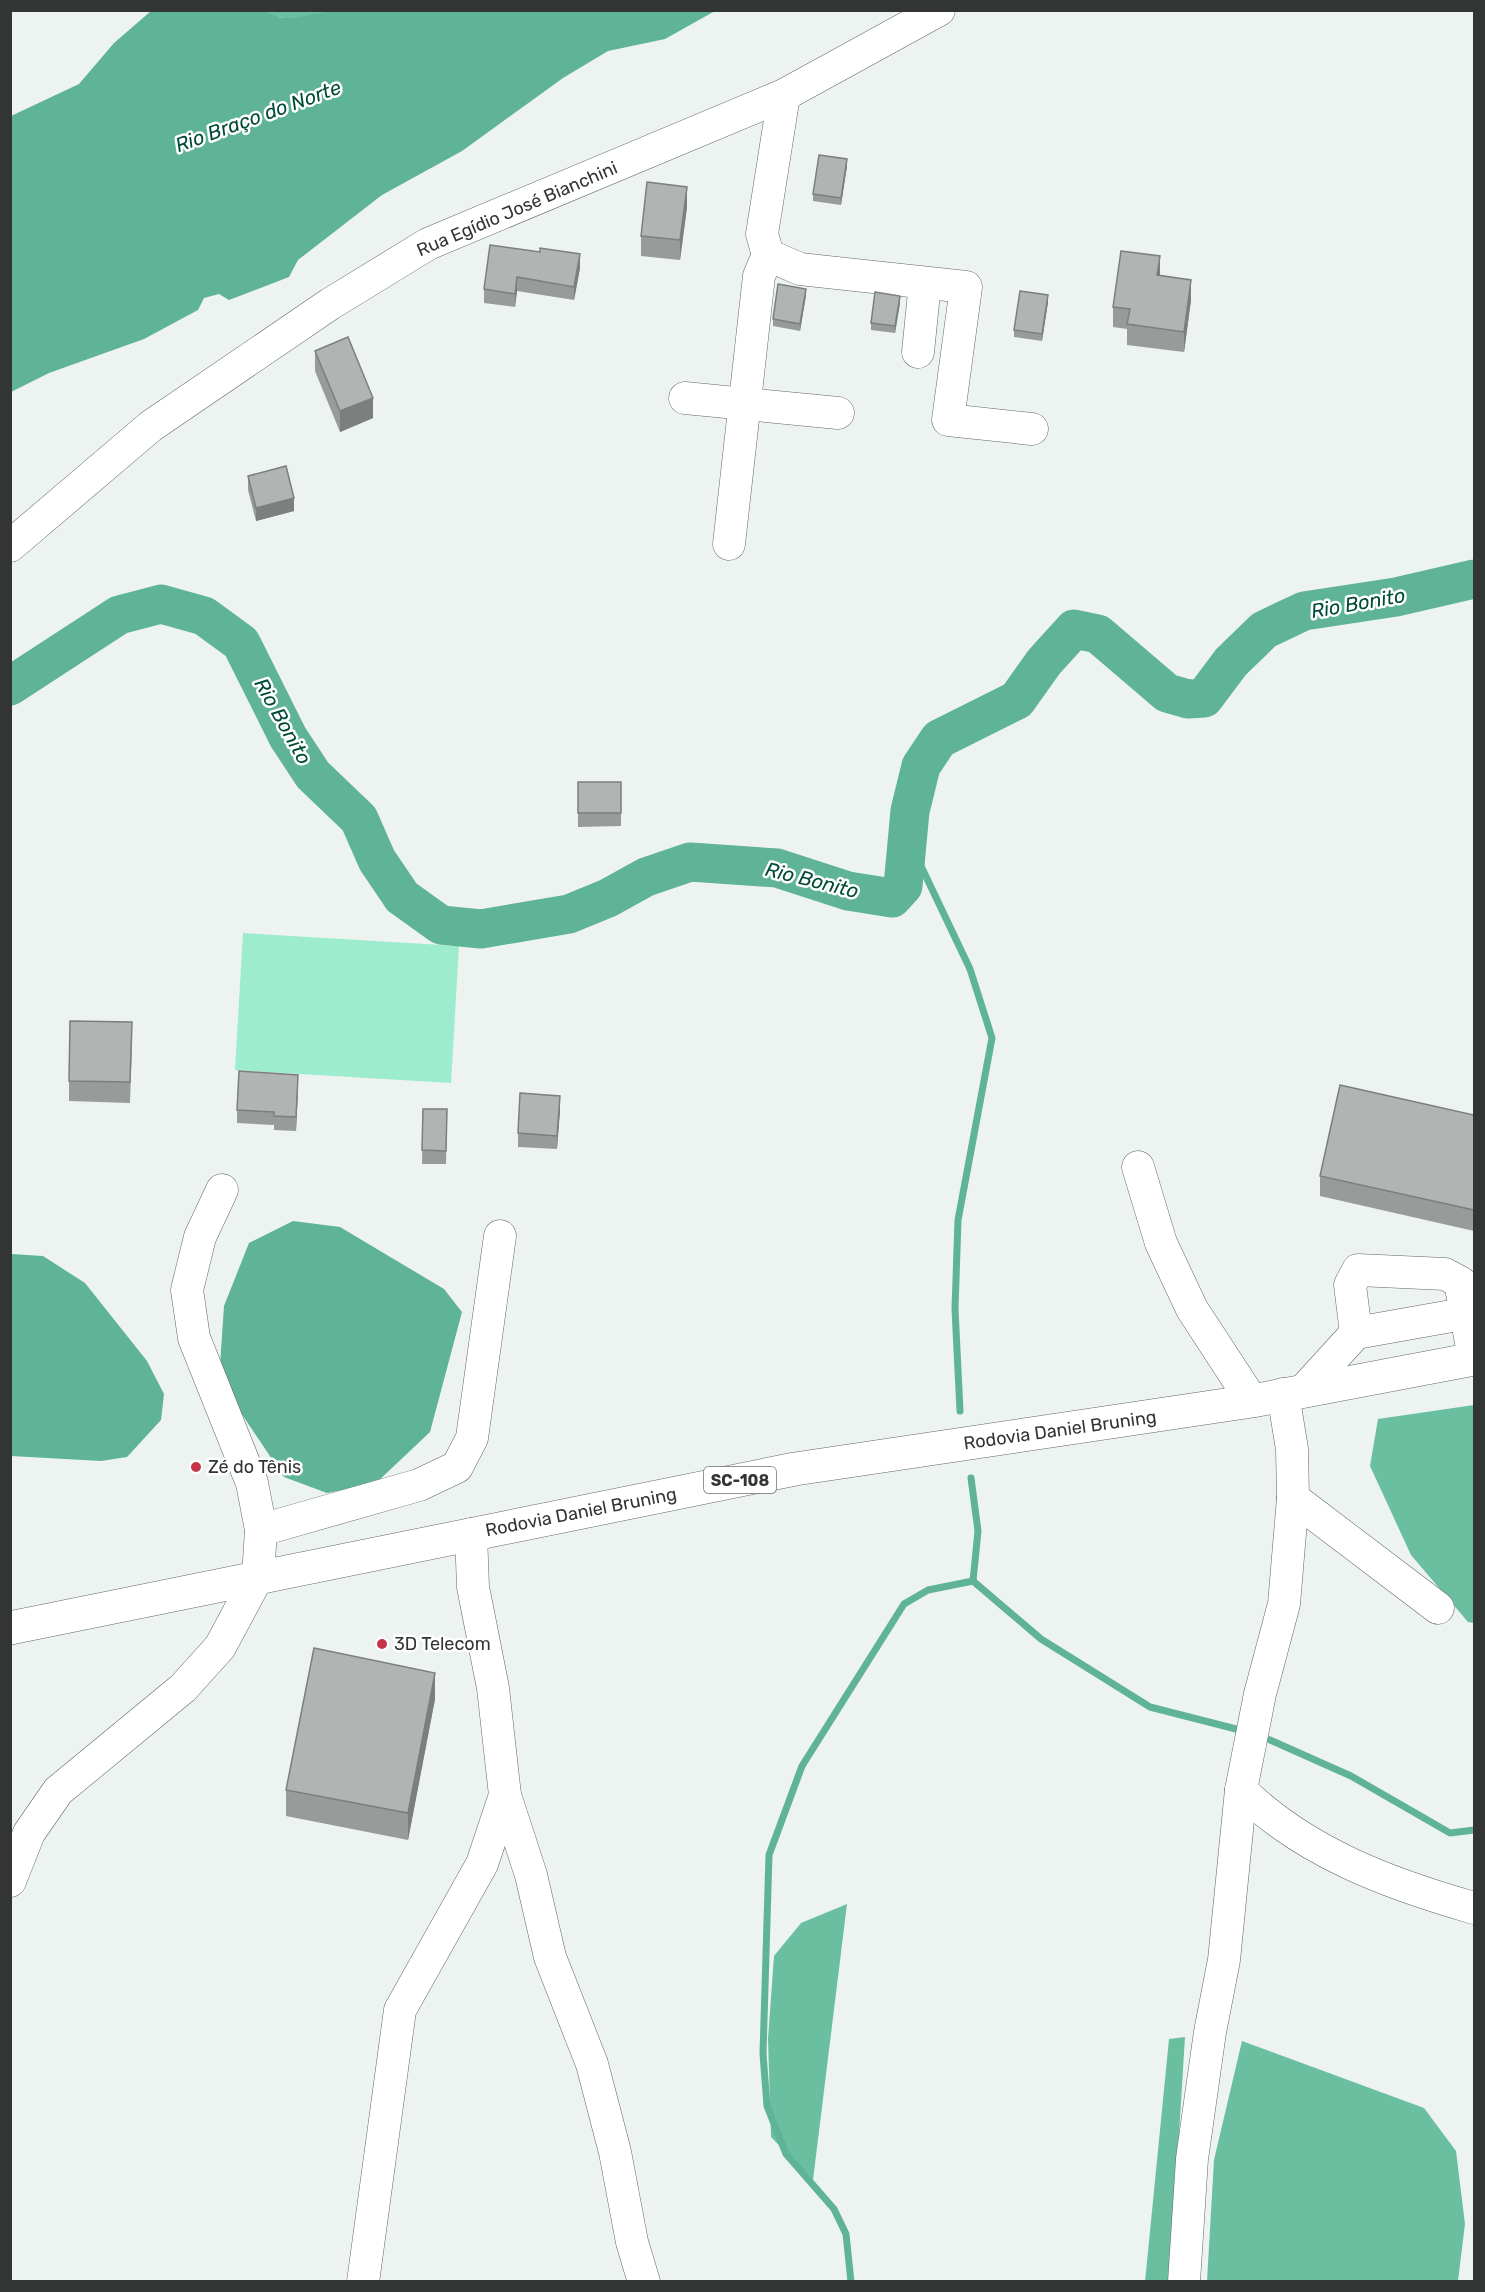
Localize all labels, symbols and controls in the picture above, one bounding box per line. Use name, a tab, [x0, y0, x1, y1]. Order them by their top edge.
water label: Rio Braço do Norte	[172, 75, 344, 157]
street label: Rua Egídio José Bianchini	[413, 157, 621, 261]
water label: Rio Bonito	[1309, 583, 1407, 623]
water label: Rio Bonito	[249, 673, 317, 769]
water label: Rio Bonito	[763, 857, 861, 903]
street label: Rodovia Daniel Bruning	[962, 1406, 1158, 1454]
place label: Zé do Tênis	[208, 1456, 301, 1478]
marker: Zé do Tênis	[189, 1460, 203, 1474]
road number: SC-108	[704, 1467, 776, 1493]
street label: Rodovia Daniel Bruning	[483, 1483, 679, 1541]
place label: 3D Telecom	[394, 1633, 491, 1655]
marker: 3D Telecom	[375, 1637, 389, 1651]

